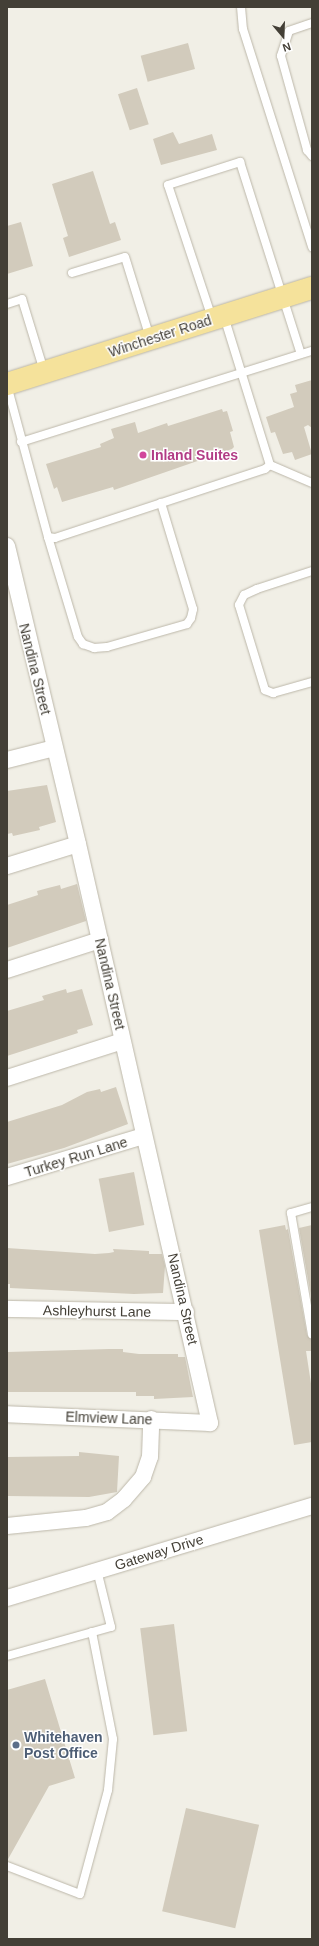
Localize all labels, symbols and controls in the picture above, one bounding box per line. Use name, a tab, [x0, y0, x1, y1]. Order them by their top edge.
north arrow	[263, 16, 303, 56]
text: N	[281, 40, 293, 54]
street label: Winchester Road	[106, 311, 214, 361]
place label: Inland Suites	[151, 447, 238, 463]
marker: Inland Suites	[138, 450, 148, 460]
street label: Nandina Street	[16, 622, 54, 716]
street label: Nandina Street	[91, 937, 129, 1031]
street label: Turkey Run Lane	[22, 1133, 130, 1181]
street label: Nandina Street	[164, 1252, 202, 1346]
street label: Ashleyhurst Lane	[43, 1302, 151, 1320]
street label: Elmview Lane	[65, 1408, 153, 1428]
street label: Gateway Drive	[113, 1531, 205, 1573]
place label: Whitehaven Post Office	[24, 1729, 103, 1762]
marker: Whitehaven Post Office	[11, 1740, 21, 1750]

